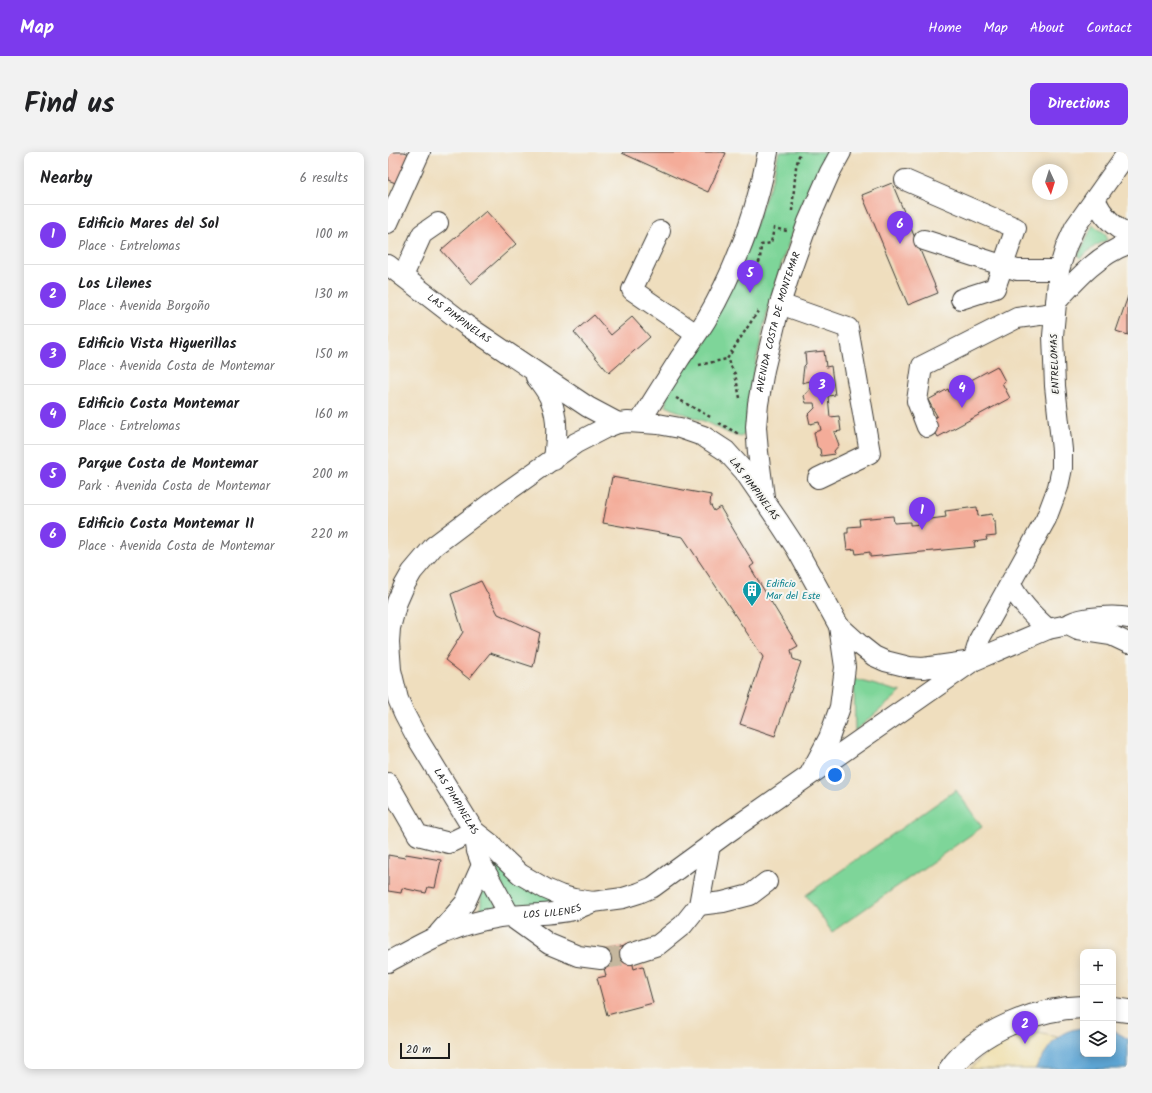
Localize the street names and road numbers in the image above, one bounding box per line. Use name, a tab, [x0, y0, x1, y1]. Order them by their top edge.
street label: AVENIDA COSTA DE MONTEMAR	[752, 250, 805, 394]
street label: LAS PIMPINELAS	[424, 290, 495, 348]
street label: ENTRELOMAS	[1046, 333, 1064, 395]
street label: LAS PIMPINELAS	[725, 454, 783, 524]
street label: LAS PIMPINELAS	[429, 765, 482, 840]
street label: LOS LILENES	[523, 900, 585, 923]

